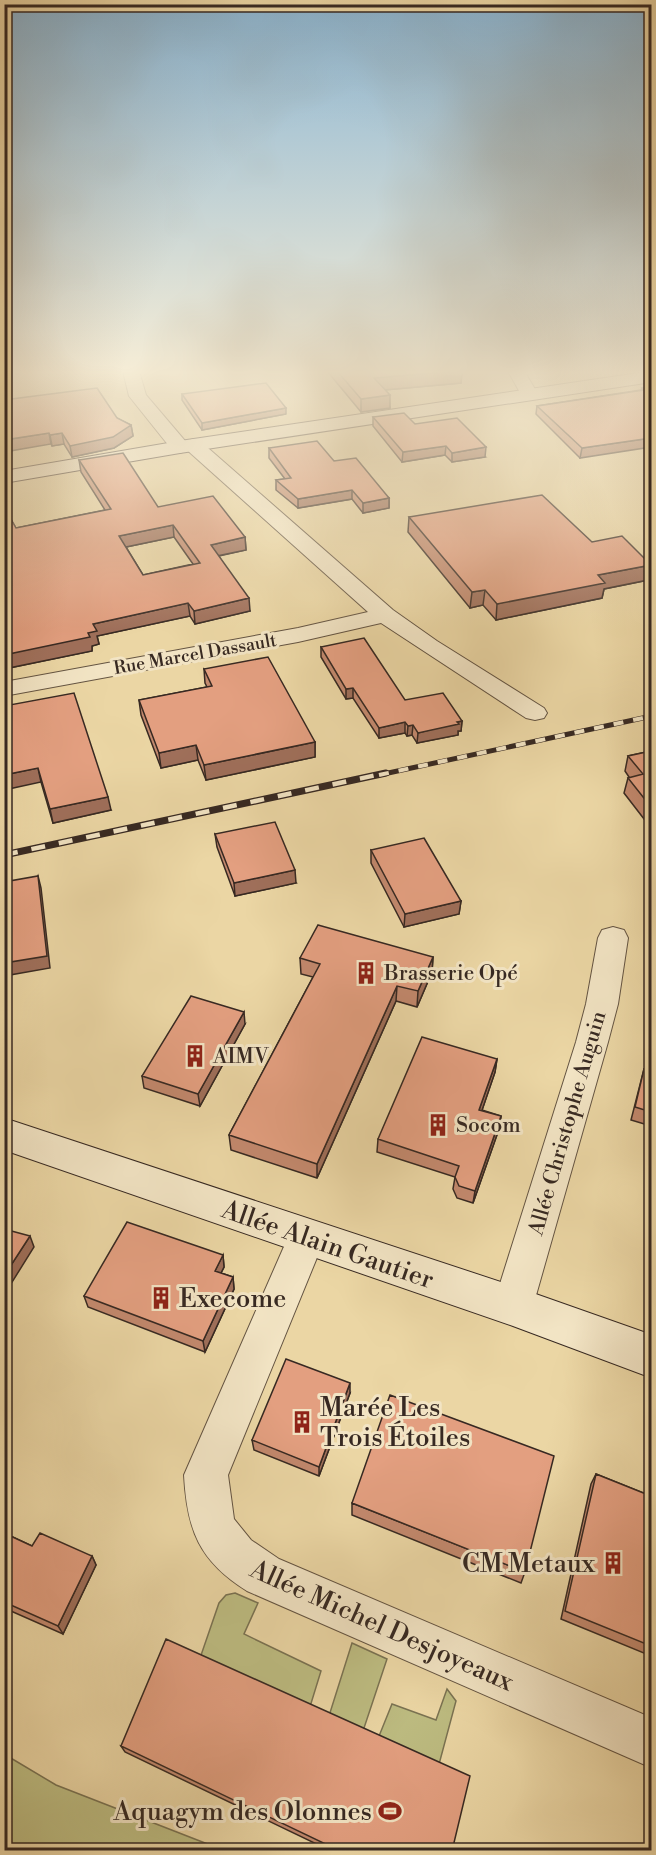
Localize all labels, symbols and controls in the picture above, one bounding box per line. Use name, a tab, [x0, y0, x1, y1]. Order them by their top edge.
street label: Rue Marcel Dassault	[112, 629, 279, 680]
building icon: Brasserie Opé	[353, 960, 379, 986]
place label: Brasserie Opé	[383, 961, 518, 987]
street label: Allée Christophe Auguin	[523, 1008, 613, 1239]
building icon: AIMV	[182, 1043, 208, 1069]
place label: AIMV	[212, 1044, 270, 1070]
building icon: Socom	[425, 1112, 451, 1138]
place label: Socom	[456, 1113, 521, 1139]
street label: Allée Alain Gautier	[216, 1193, 438, 1296]
place label: Execome	[179, 1283, 286, 1315]
building icon: Execome	[148, 1285, 174, 1311]
place label: Marée Les Trois Étoiles	[320, 1392, 470, 1454]
building icon: Marée Les Trois Étoiles	[289, 1409, 315, 1435]
place label: CM Metaux	[462, 1548, 596, 1580]
building icon: CM Metaux	[600, 1550, 626, 1576]
street label: Allée Michel Desjoyeaux	[244, 1553, 519, 1699]
place label: Aquagym des Olonnes	[113, 1796, 372, 1828]
sports icon: Aquagym des Olonnes	[377, 1798, 403, 1824]

